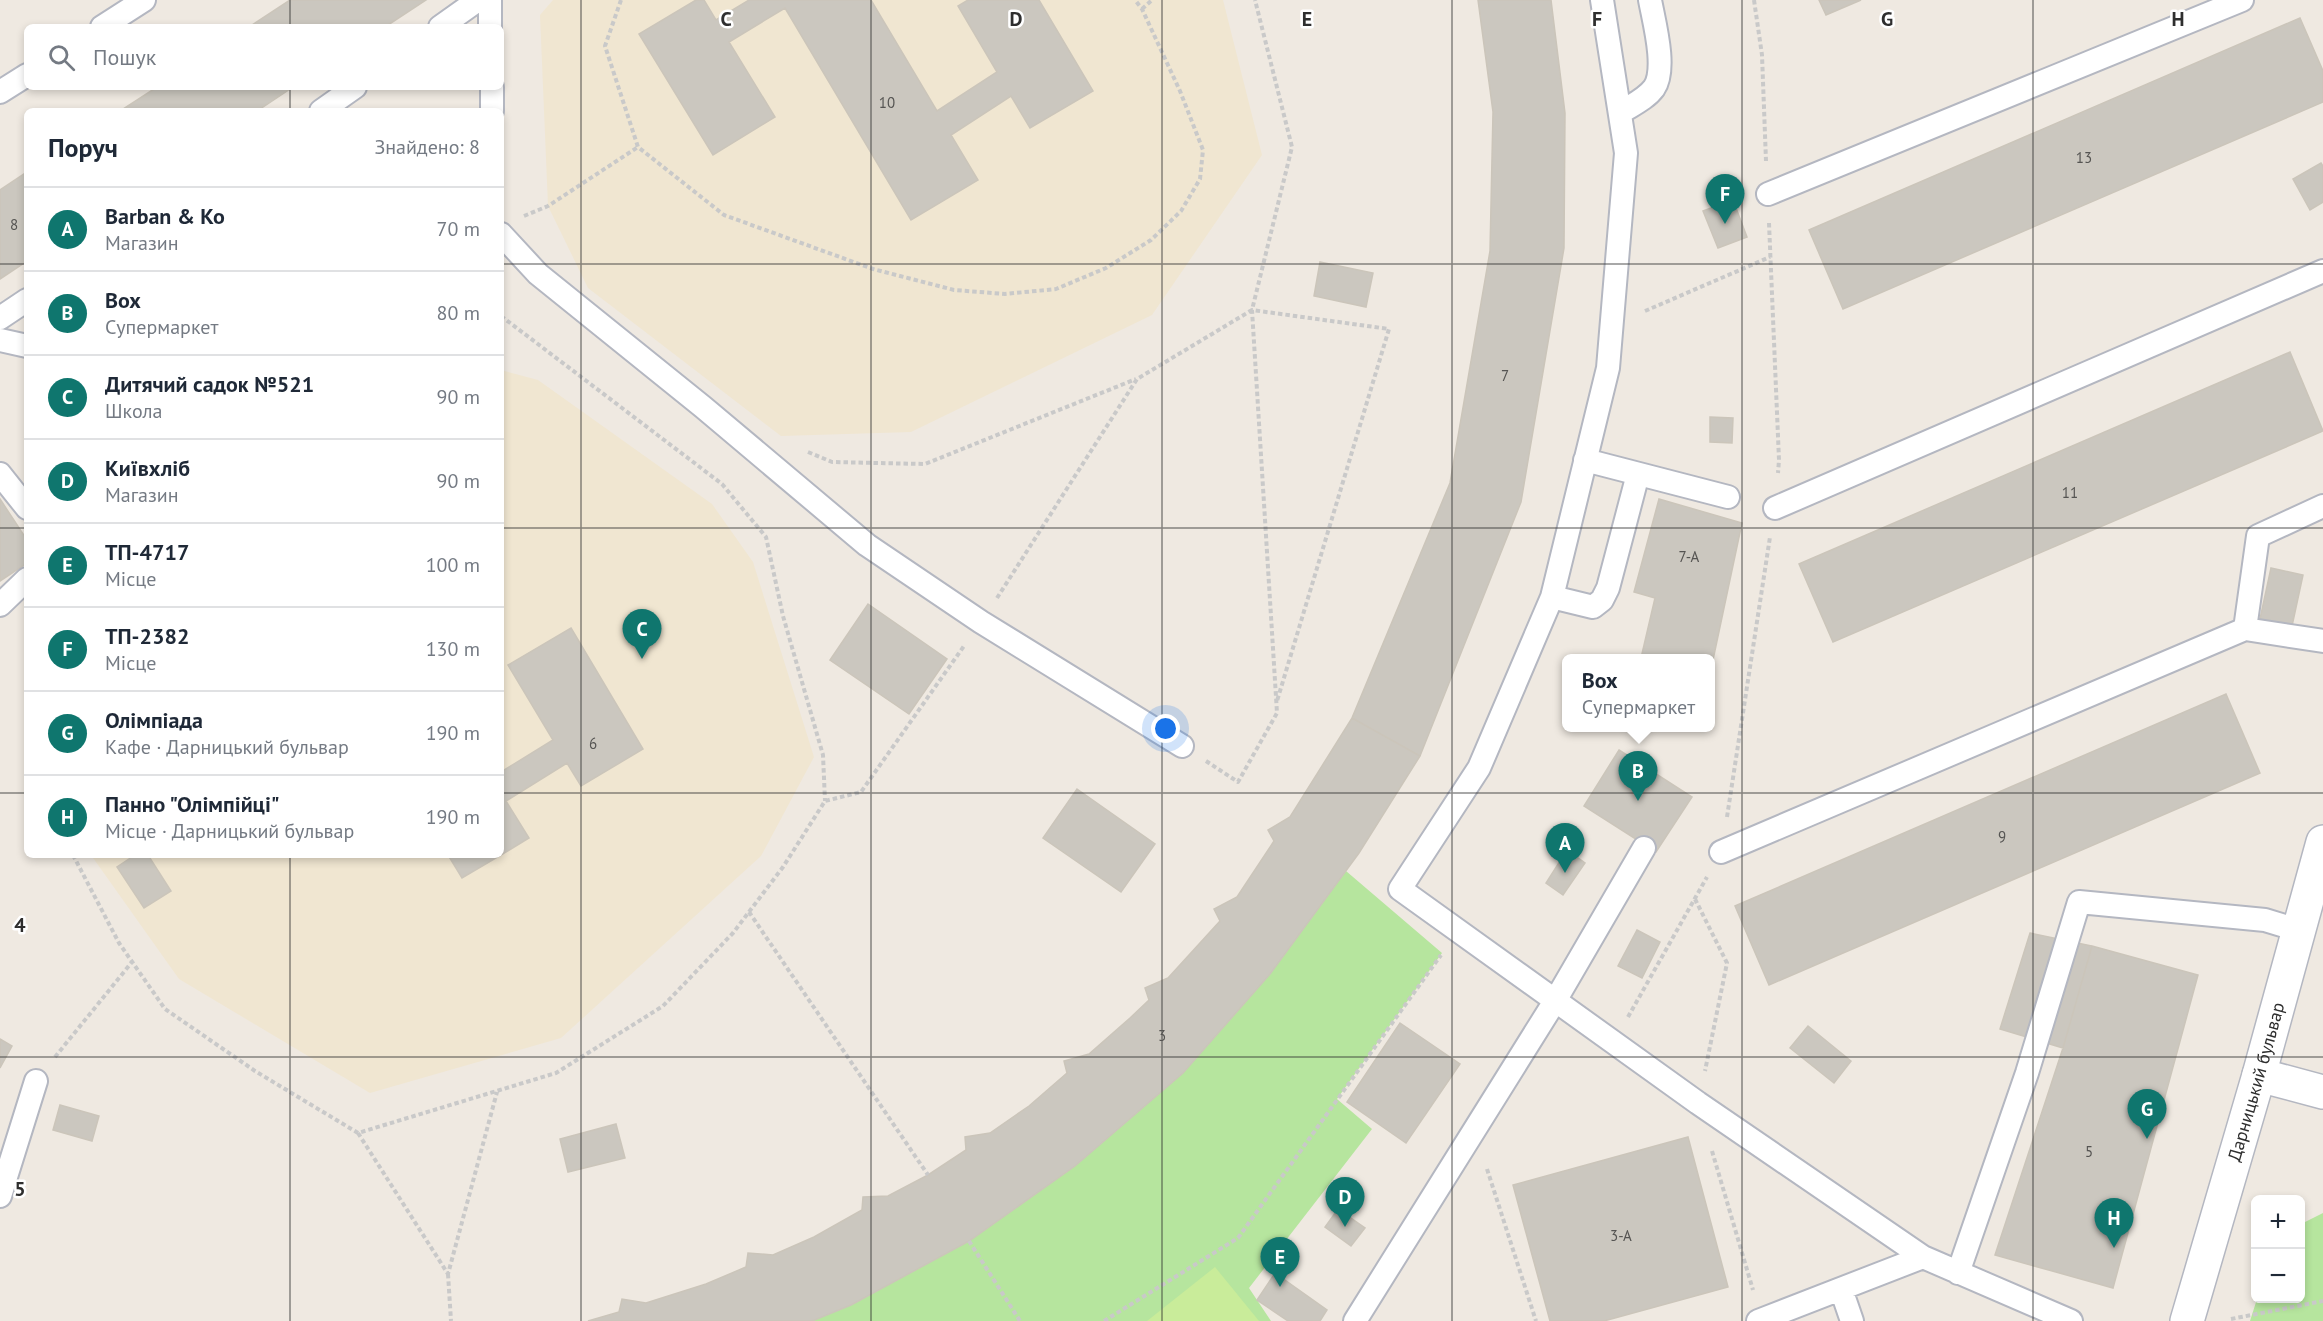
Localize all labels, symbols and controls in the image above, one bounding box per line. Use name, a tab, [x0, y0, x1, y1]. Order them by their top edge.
text: C	[720, 6, 732, 32]
text: D	[1010, 6, 1023, 32]
text: E	[1302, 6, 1312, 32]
text: F	[1592, 6, 1602, 32]
text: G	[1881, 6, 1893, 32]
text: H	[2171, 6, 2185, 32]
search box	[24, 24, 504, 90]
icon: search	[45, 41, 78, 74]
text: Пошук	[93, 43, 156, 71]
house number: 10	[879, 93, 895, 112]
text: Поруч	[48, 131, 118, 164]
text: Знайдено: 8	[374, 134, 480, 160]
house number: 13	[2076, 148, 2092, 167]
pin: F	[1706, 174, 1744, 224]
text: Barban & Ko	[105, 202, 225, 230]
house number: 8	[10, 215, 18, 234]
text: A	[61, 216, 74, 242]
text: 70 m	[437, 216, 480, 242]
text: Магазин	[105, 230, 179, 256]
text: Box	[105, 286, 141, 314]
text: B	[62, 300, 73, 326]
text: 80 m	[437, 300, 480, 326]
text: Супермаркет	[105, 314, 218, 340]
house number: 7	[1501, 366, 1509, 385]
text: Дитячий садок №521	[105, 370, 314, 398]
text: C	[62, 384, 73, 410]
text: 90 m	[437, 384, 480, 410]
text: Школа	[105, 398, 162, 424]
text: Київхліб	[105, 454, 190, 482]
text: D	[61, 468, 74, 494]
text: 90 m	[437, 468, 480, 494]
text: Магазин	[105, 482, 179, 508]
house number: 11	[2062, 483, 2078, 502]
text: ТП-4717	[105, 538, 189, 566]
house number: 7-А	[1679, 547, 1700, 566]
text: E	[62, 552, 73, 578]
text: 100 m	[426, 552, 480, 578]
text: Місце	[105, 566, 156, 592]
pin: C	[622, 610, 662, 659]
text: ТП-2382	[105, 622, 189, 650]
text: F	[62, 636, 73, 662]
text: 130 m	[426, 636, 480, 662]
text: Місце	[105, 650, 156, 676]
popup	[1562, 654, 1715, 732]
text: Box	[1582, 666, 1618, 694]
text: Супермаркет	[1582, 694, 1695, 720]
text: Олімпіада	[105, 706, 203, 734]
your location	[1151, 714, 1180, 743]
text: G	[61, 720, 74, 746]
text: 190 m	[426, 720, 480, 746]
text: Кафе · Дарницький бульвар	[105, 734, 349, 760]
house number: 6	[589, 734, 597, 753]
pin: B	[1618, 752, 1658, 801]
text: Панно "Олімпійці"	[105, 790, 280, 818]
text: H	[61, 804, 74, 830]
text: 190 m	[426, 804, 480, 830]
text: Місце · Дарницький бульвар	[105, 818, 354, 844]
pin: A	[1546, 824, 1584, 873]
house number: 9	[1998, 827, 2006, 846]
text: 4	[14, 912, 26, 938]
street label: Дарницький бульвар	[2222, 1000, 2289, 1164]
house number: 3	[1158, 1026, 1166, 1045]
pin: G	[2128, 1090, 2166, 1139]
house number: 5	[2085, 1142, 2093, 1161]
text: 5	[14, 1176, 26, 1202]
pin: D	[1326, 1178, 1364, 1227]
map controls	[2251, 1195, 2305, 1303]
button: +	[2251, 1195, 2305, 1249]
pin: H	[2094, 1198, 2134, 1248]
house number: 3-А	[1610, 1226, 1632, 1245]
pin: E	[1260, 1238, 1300, 1287]
button: −	[2251, 1249, 2305, 1303]

